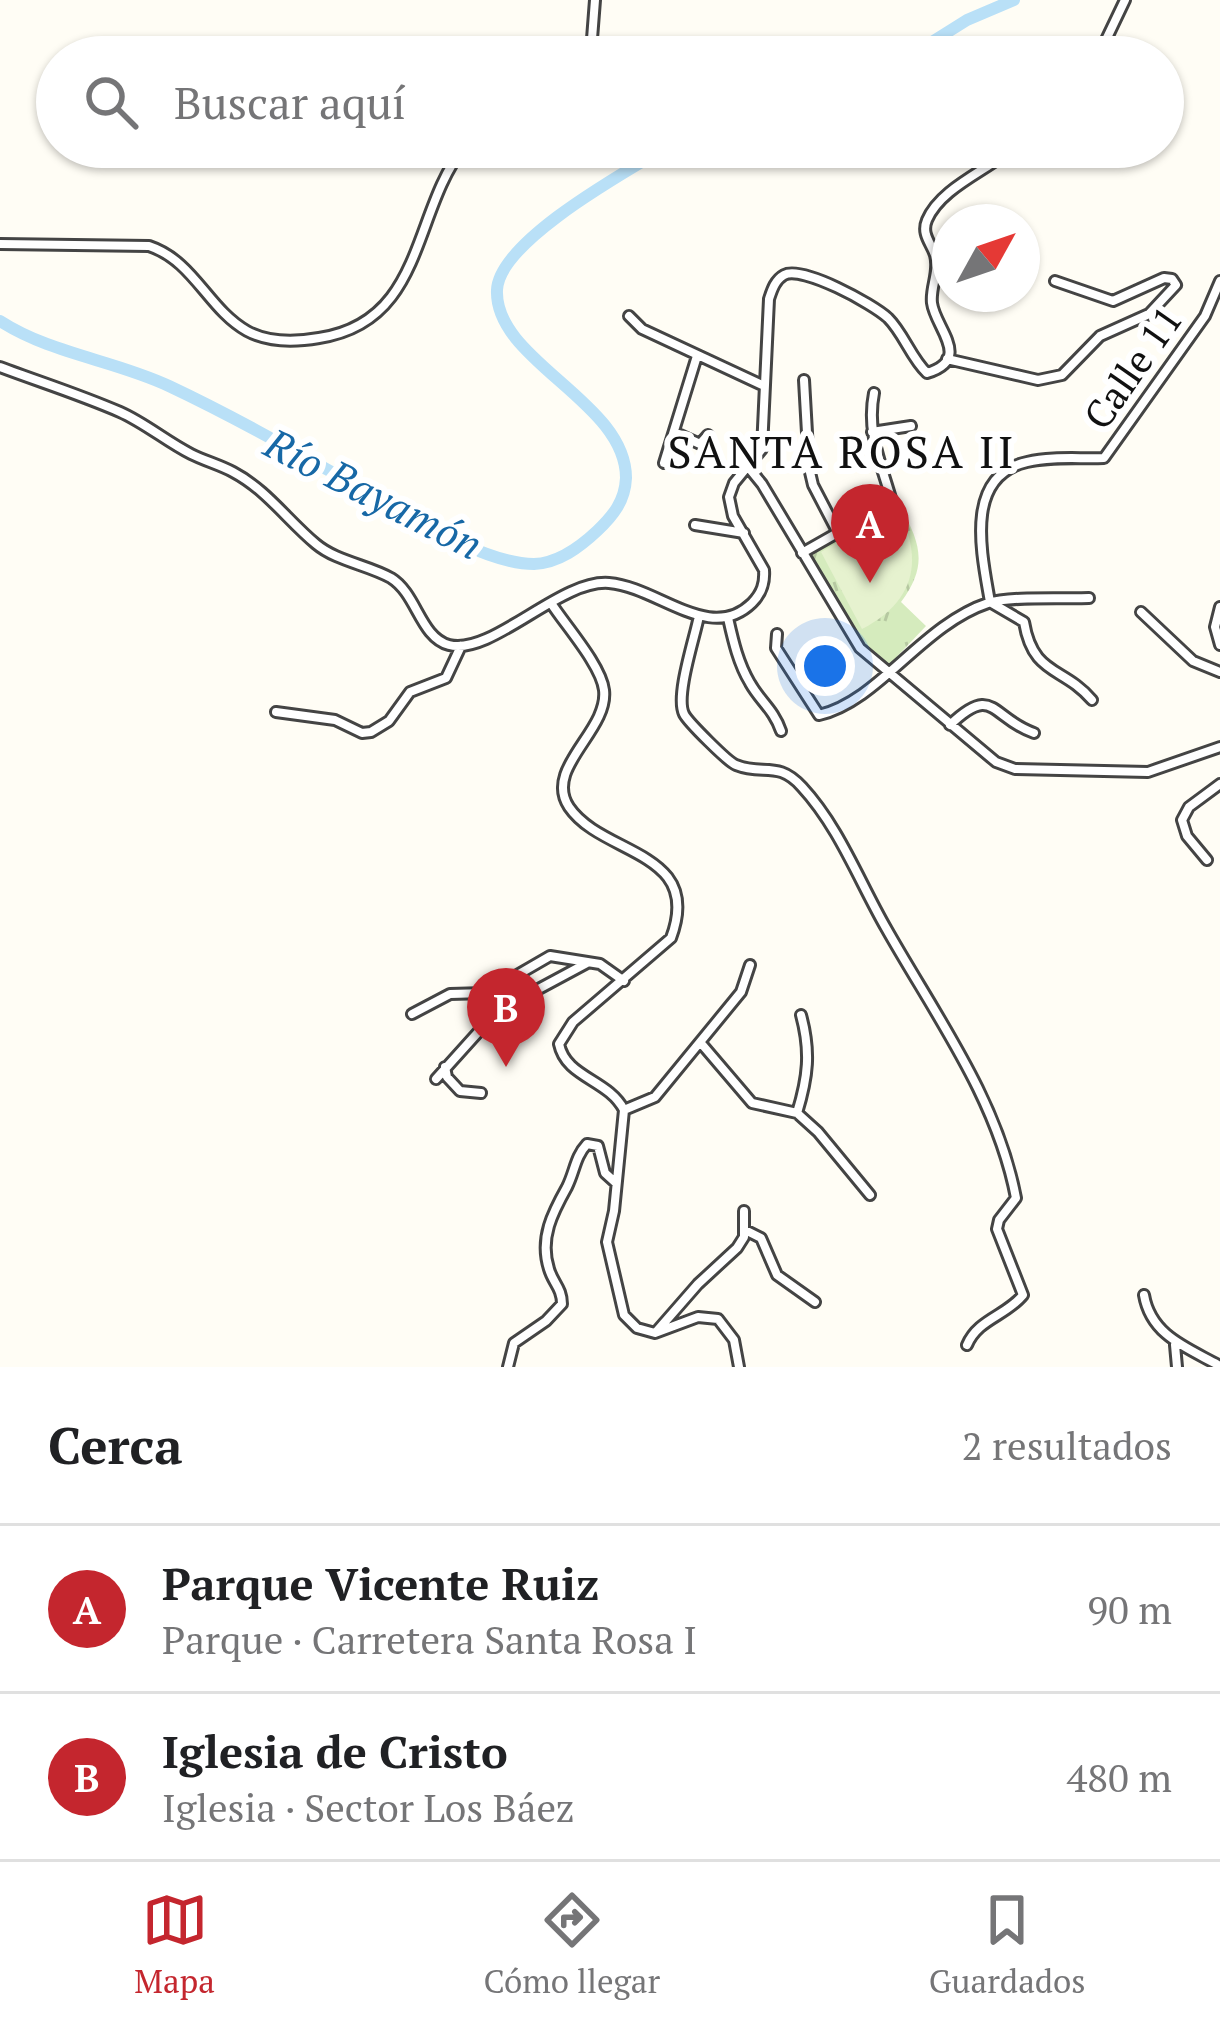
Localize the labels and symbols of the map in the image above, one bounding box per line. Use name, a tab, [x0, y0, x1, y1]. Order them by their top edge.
north arrow	[932, 204, 1040, 312]
street label: Calle 11	[1071, 295, 1193, 439]
water label: Río Bayamón	[255, 414, 492, 572]
district label: SANTA ROSA II	[667, 421, 1017, 481]
pin: A	[831, 484, 909, 583]
your location	[795, 636, 855, 696]
pin: B	[467, 968, 545, 1067]

